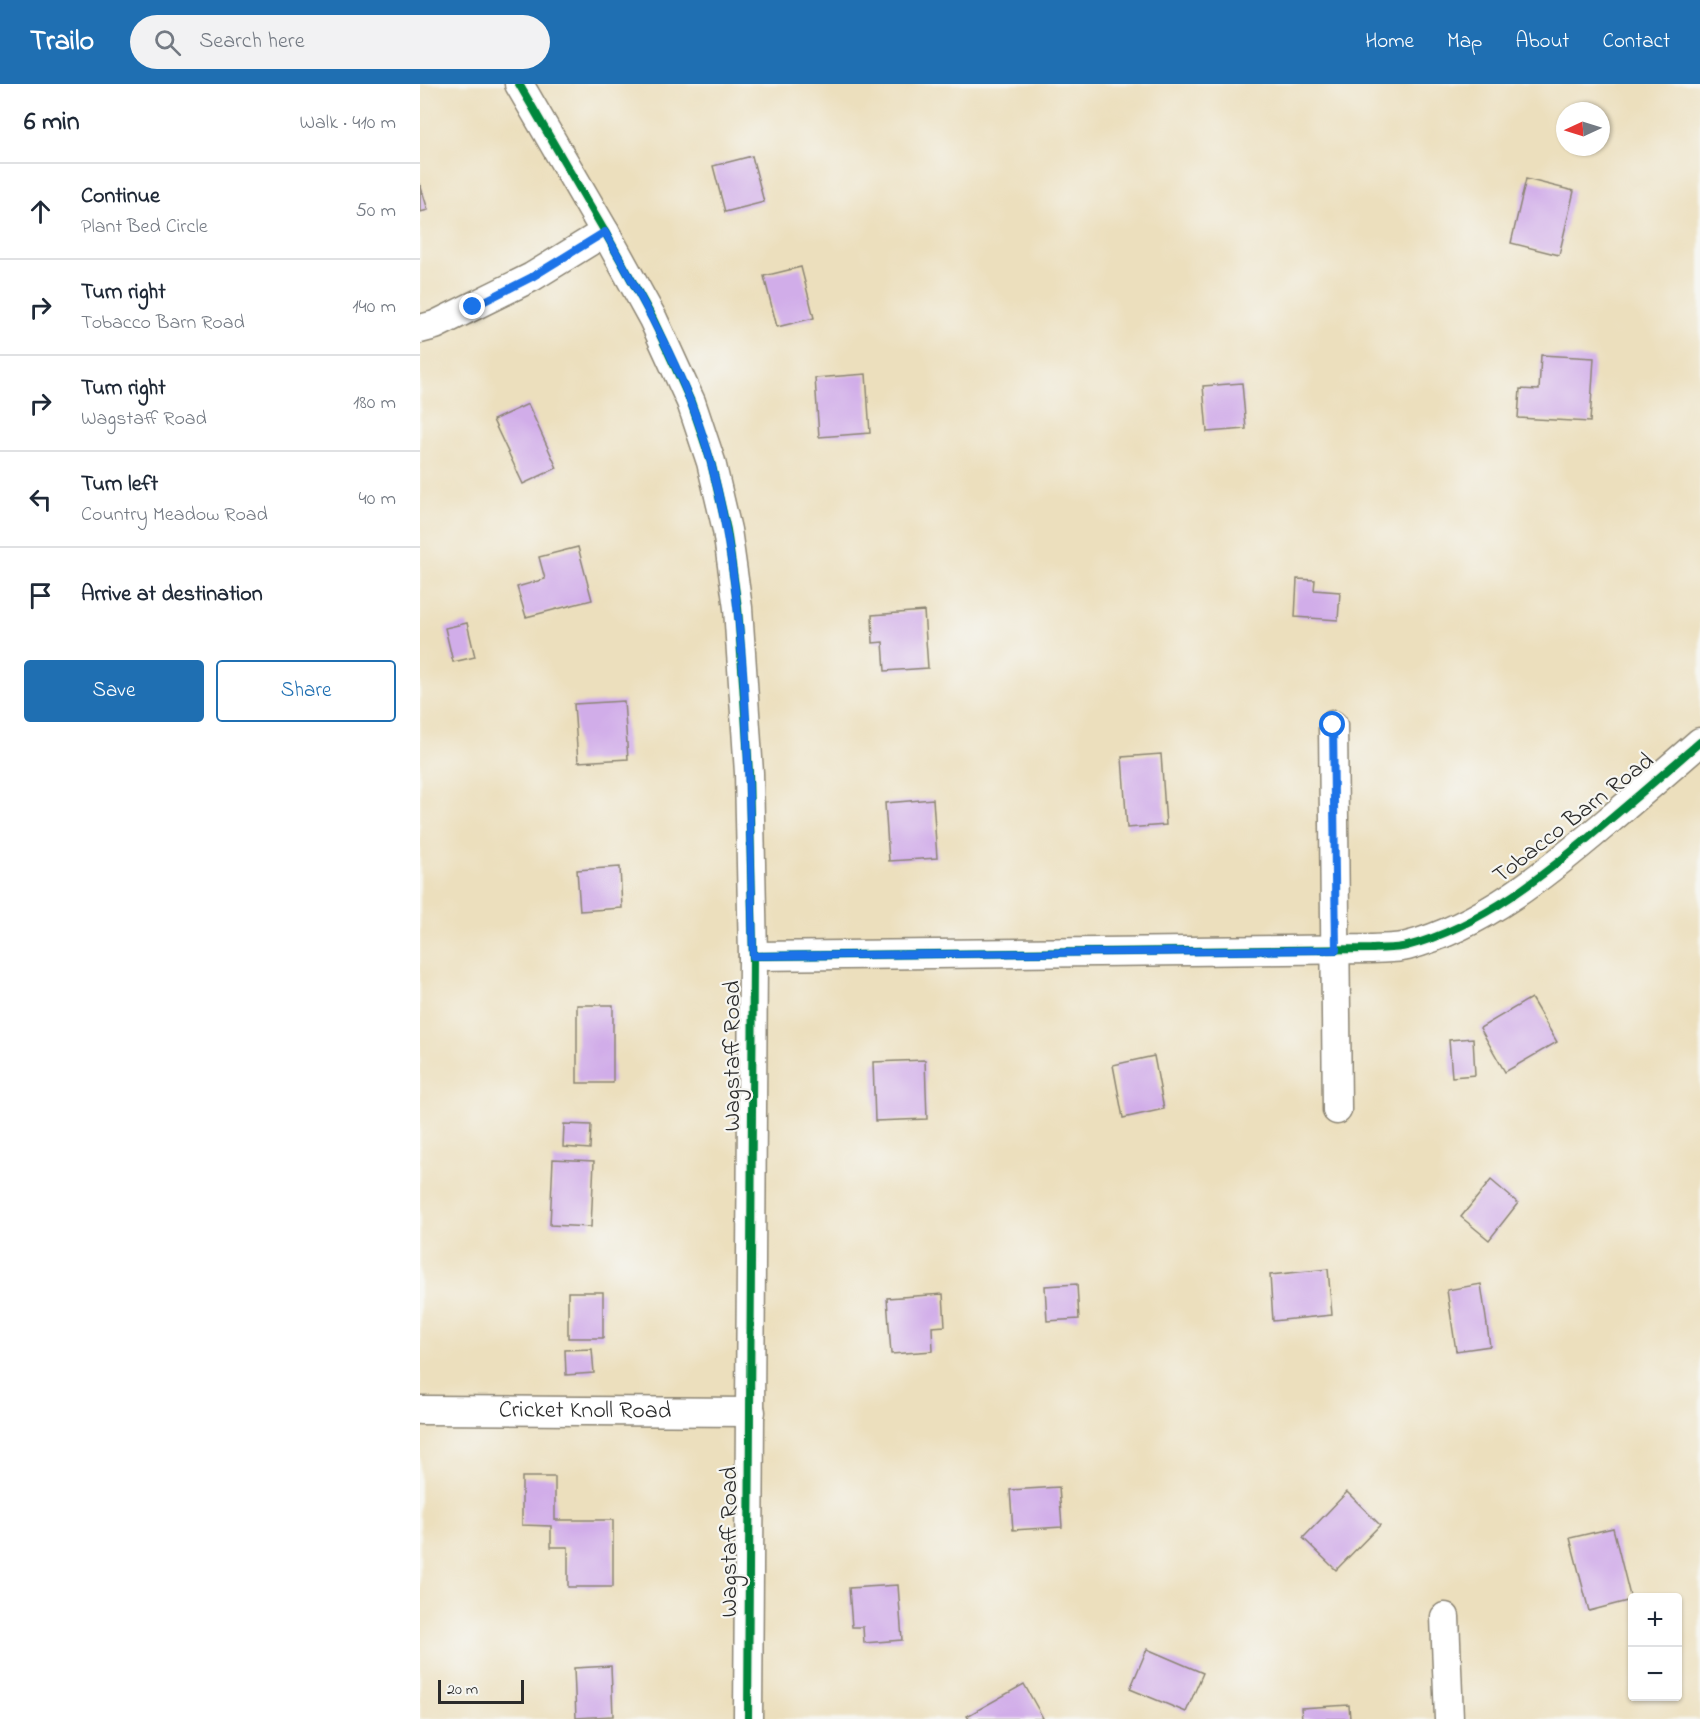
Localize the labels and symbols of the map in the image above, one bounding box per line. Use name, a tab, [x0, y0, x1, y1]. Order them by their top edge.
north arrow	[1556, 102, 1610, 156]
route end	[459, 293, 485, 319]
route start	[1319, 711, 1345, 737]
street label: Tobacco Barn Road	[1486, 744, 1663, 893]
street label: Wagstaff Road	[716, 980, 751, 1132]
street label: Cricket Knoll Road	[499, 1393, 672, 1429]
street label: Wagstaff Road	[713, 1466, 748, 1618]
scale bar	[438, 1677, 524, 1704]

